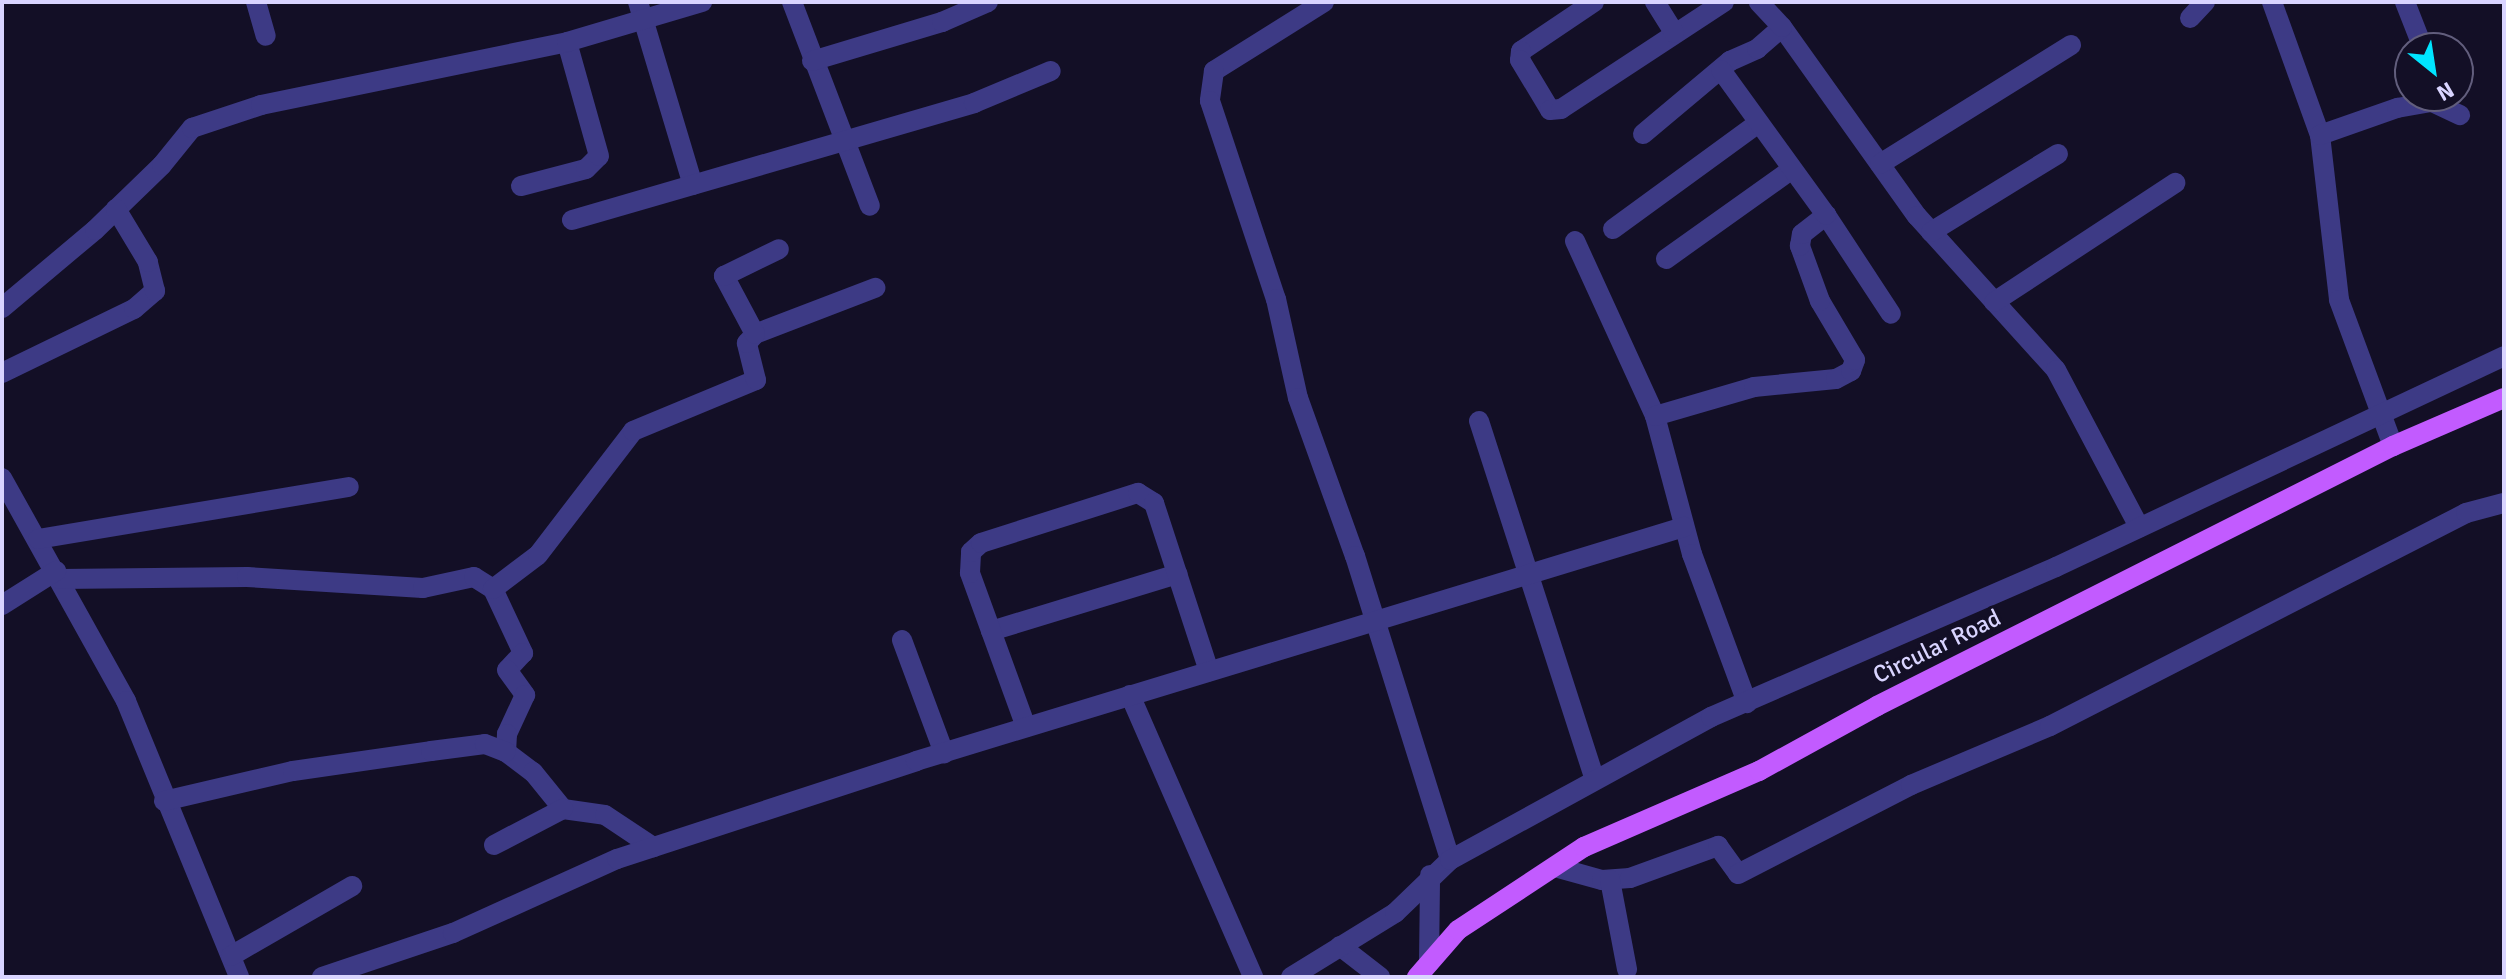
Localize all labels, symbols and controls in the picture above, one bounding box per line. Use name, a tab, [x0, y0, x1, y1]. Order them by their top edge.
north arrow	[2394, 32, 2474, 112]
text: N	[2432, 76, 2459, 107]
street label: Circular Road	[1868, 604, 2006, 690]

